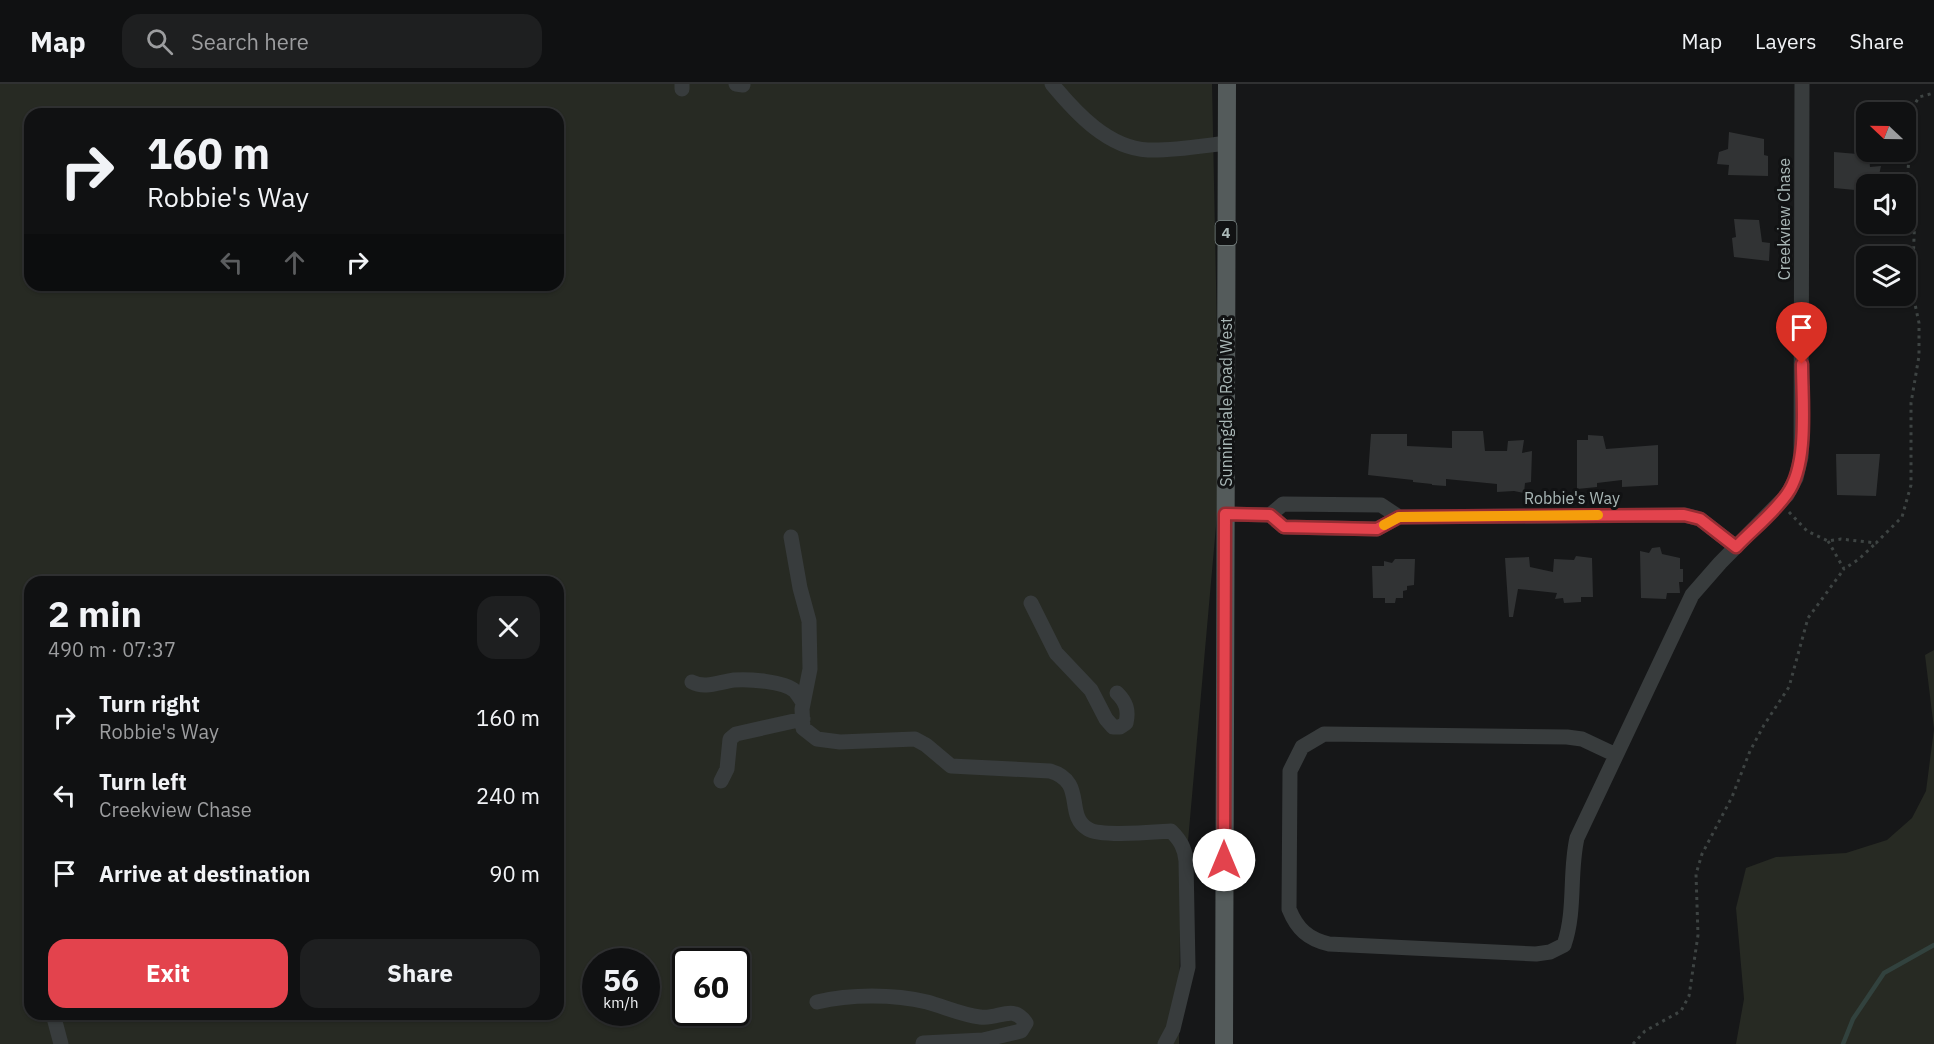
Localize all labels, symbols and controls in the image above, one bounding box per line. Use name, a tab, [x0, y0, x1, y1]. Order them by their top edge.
search box	[122, 14, 542, 68]
text: Map	[30, 23, 86, 60]
icon: search	[143, 25, 176, 58]
text: Search here	[191, 27, 309, 56]
text: Map	[1682, 27, 1722, 55]
text: Layers	[1755, 27, 1817, 55]
text: Share	[1850, 27, 1904, 55]
north arrow	[1856, 102, 1916, 162]
map controls	[1856, 102, 1916, 306]
text: 160 m	[147, 126, 270, 181]
icon: right	[48, 132, 126, 210]
street label: Creekview Chase	[1774, 158, 1794, 280]
button: sound	[1856, 174, 1916, 234]
text: Robbie's Way	[147, 179, 309, 214]
road number: 4	[1216, 221, 1236, 245]
icon: left	[215, 246, 248, 279]
icon: ahead	[278, 246, 311, 279]
icon: right	[341, 246, 374, 279]
button: layers	[1856, 246, 1916, 306]
pin	[1776, 302, 1827, 364]
icon: arrive	[1785, 311, 1818, 344]
street label: Sunningdale Road West	[1216, 317, 1236, 487]
street label: Robbie's Way	[1524, 488, 1620, 508]
text: 2 min	[48, 590, 142, 637]
button: close	[477, 596, 540, 659]
text: 490 m · 07:37	[48, 636, 176, 663]
text: Turn right	[99, 689, 200, 718]
icon: right	[48, 701, 81, 734]
text: 160 m	[476, 703, 540, 732]
text: Robbie's Way	[99, 718, 219, 745]
text: Turn left	[99, 767, 187, 796]
icon: left	[48, 779, 81, 812]
text: 240 m	[476, 781, 540, 810]
text: Creekview Chase	[99, 796, 252, 823]
position arrow	[1192, 828, 1256, 892]
icon: arrive	[48, 857, 81, 890]
text: Arrive at destination	[99, 859, 310, 888]
text: 90 m	[489, 859, 540, 888]
button: Exit	[48, 939, 288, 1008]
button: Share	[300, 939, 540, 1008]
speed limit sign: 60	[672, 948, 750, 1026]
text: 56	[603, 960, 639, 999]
text: km/h	[603, 993, 639, 1012]

